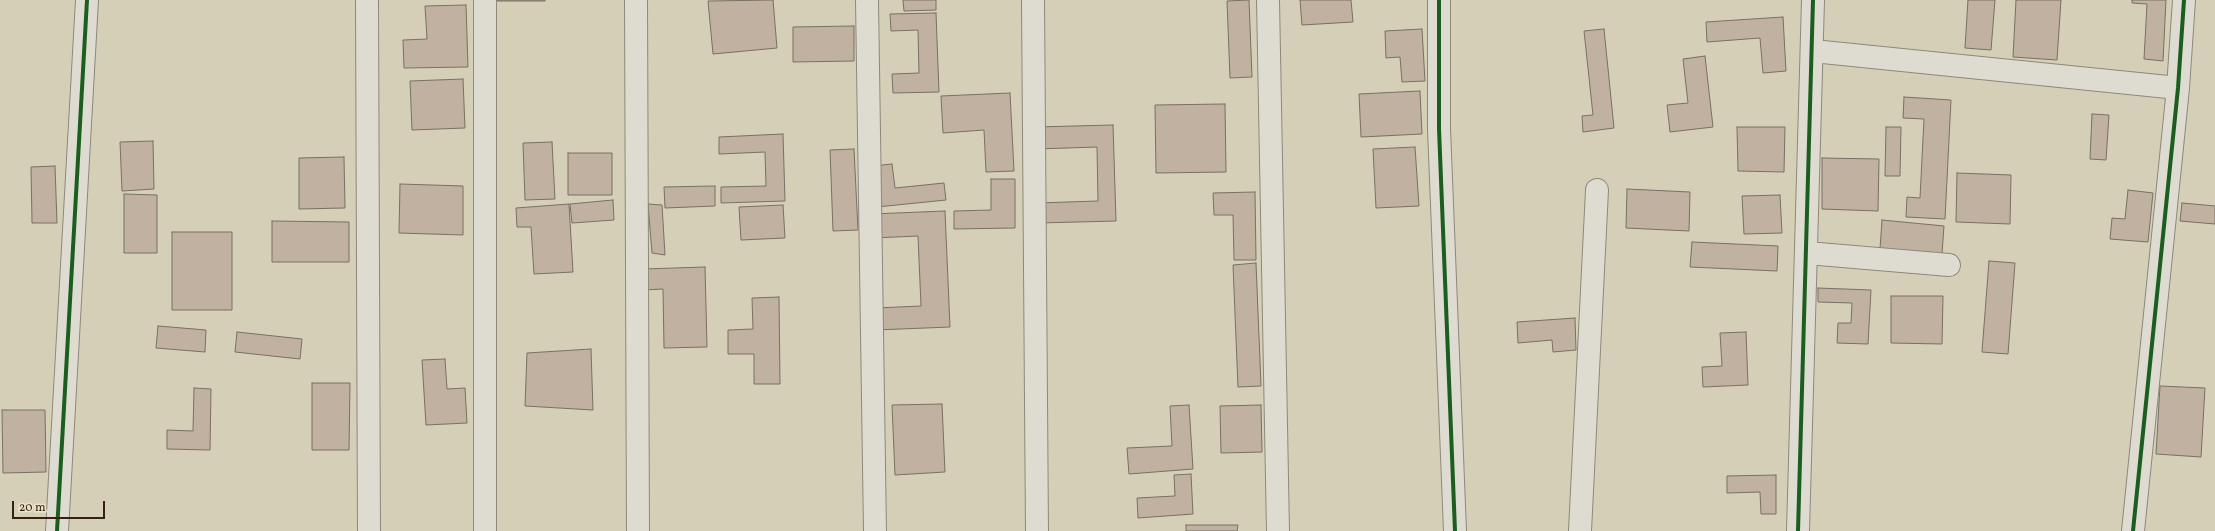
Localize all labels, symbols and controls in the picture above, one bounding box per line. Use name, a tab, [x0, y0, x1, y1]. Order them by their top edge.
scale bar	[14, 493, 107, 519]
text: 20 m	[19, 500, 46, 516]

